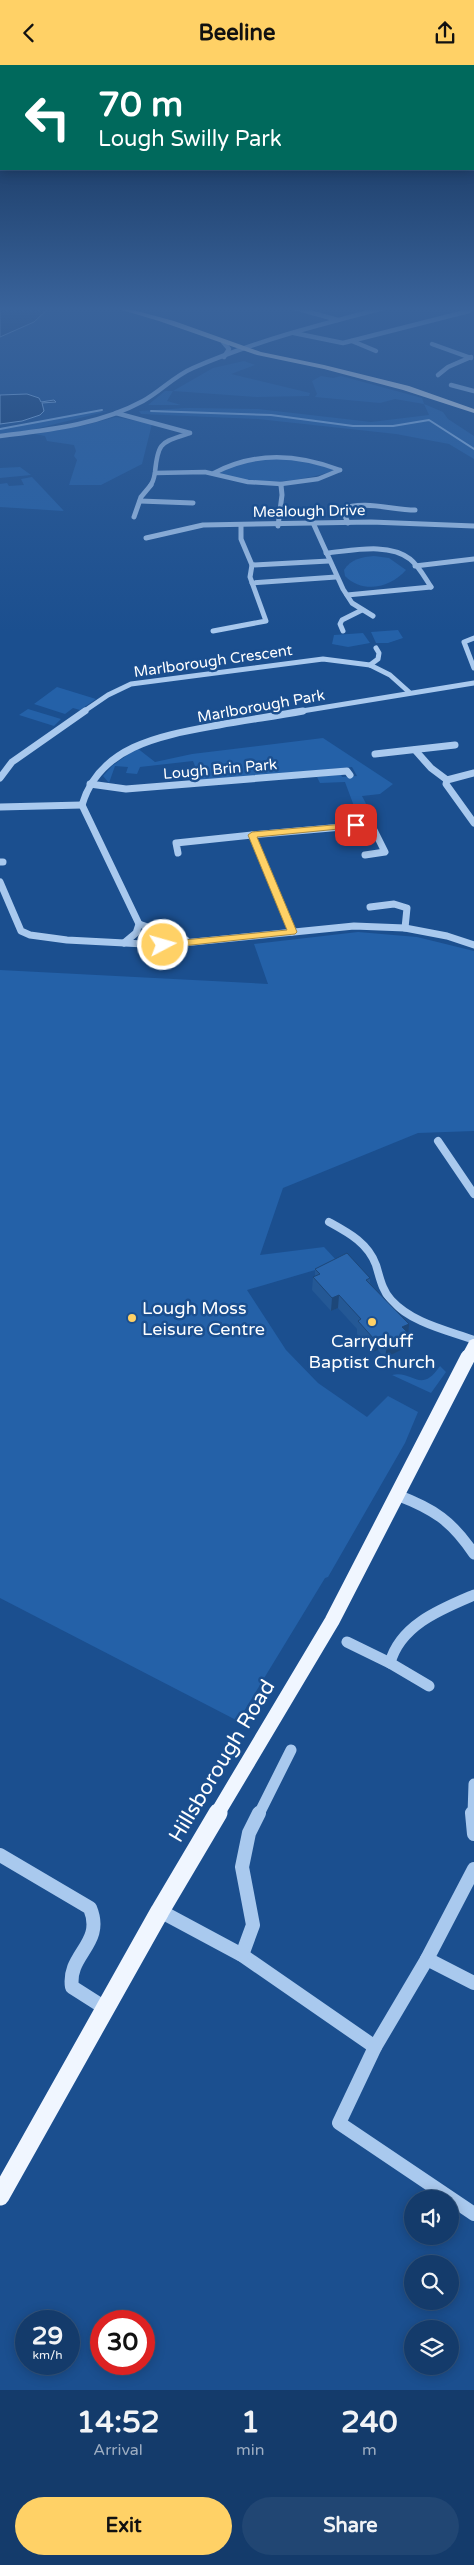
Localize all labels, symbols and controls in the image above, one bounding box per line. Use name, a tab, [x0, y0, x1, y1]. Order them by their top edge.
icon: back	[15, 19, 43, 47]
icon: share	[431, 19, 459, 47]
text: Beeline	[199, 20, 275, 46]
text: 70 m	[98, 84, 183, 126]
icon: left	[15, 85, 80, 150]
text: Lough Swilly Park	[98, 126, 282, 152]
street label: Mealough Drive	[253, 501, 365, 521]
street label: Marlborough Crescent	[133, 641, 294, 681]
street label: Marlborough Park	[196, 686, 326, 726]
street label: Lough Brin Park	[162, 755, 278, 783]
pin	[335, 804, 377, 846]
icon: arrive	[342, 811, 370, 839]
position arrow	[136, 918, 188, 970]
place label: Lough Moss Leisure Centre	[142, 1297, 265, 1340]
marker: Lough Moss Leisure Centre	[126, 1312, 138, 1324]
marker: Carryduff Baptist Church	[366, 1316, 378, 1328]
place label: Carryduff Baptist Church	[309, 1330, 435, 1373]
street label: Hillsborough Road	[164, 1675, 280, 1847]
map controls	[404, 2190, 459, 2375]
button: sound	[404, 2190, 459, 2245]
button: search	[404, 2255, 459, 2310]
speed limit sign: 30	[90, 2310, 155, 2375]
button: layers	[404, 2320, 459, 2375]
text: 29	[32, 2321, 63, 2351]
text: km/h	[32, 2348, 63, 2362]
text: 14:52	[76, 2404, 160, 2441]
text: 1	[241, 2404, 260, 2441]
text: 240	[341, 2404, 398, 2441]
text: Arrival	[93, 2440, 143, 2460]
text: min	[236, 2440, 265, 2460]
text: m	[362, 2440, 377, 2460]
button: Exit	[15, 2497, 232, 2555]
button: Share	[242, 2497, 459, 2555]

